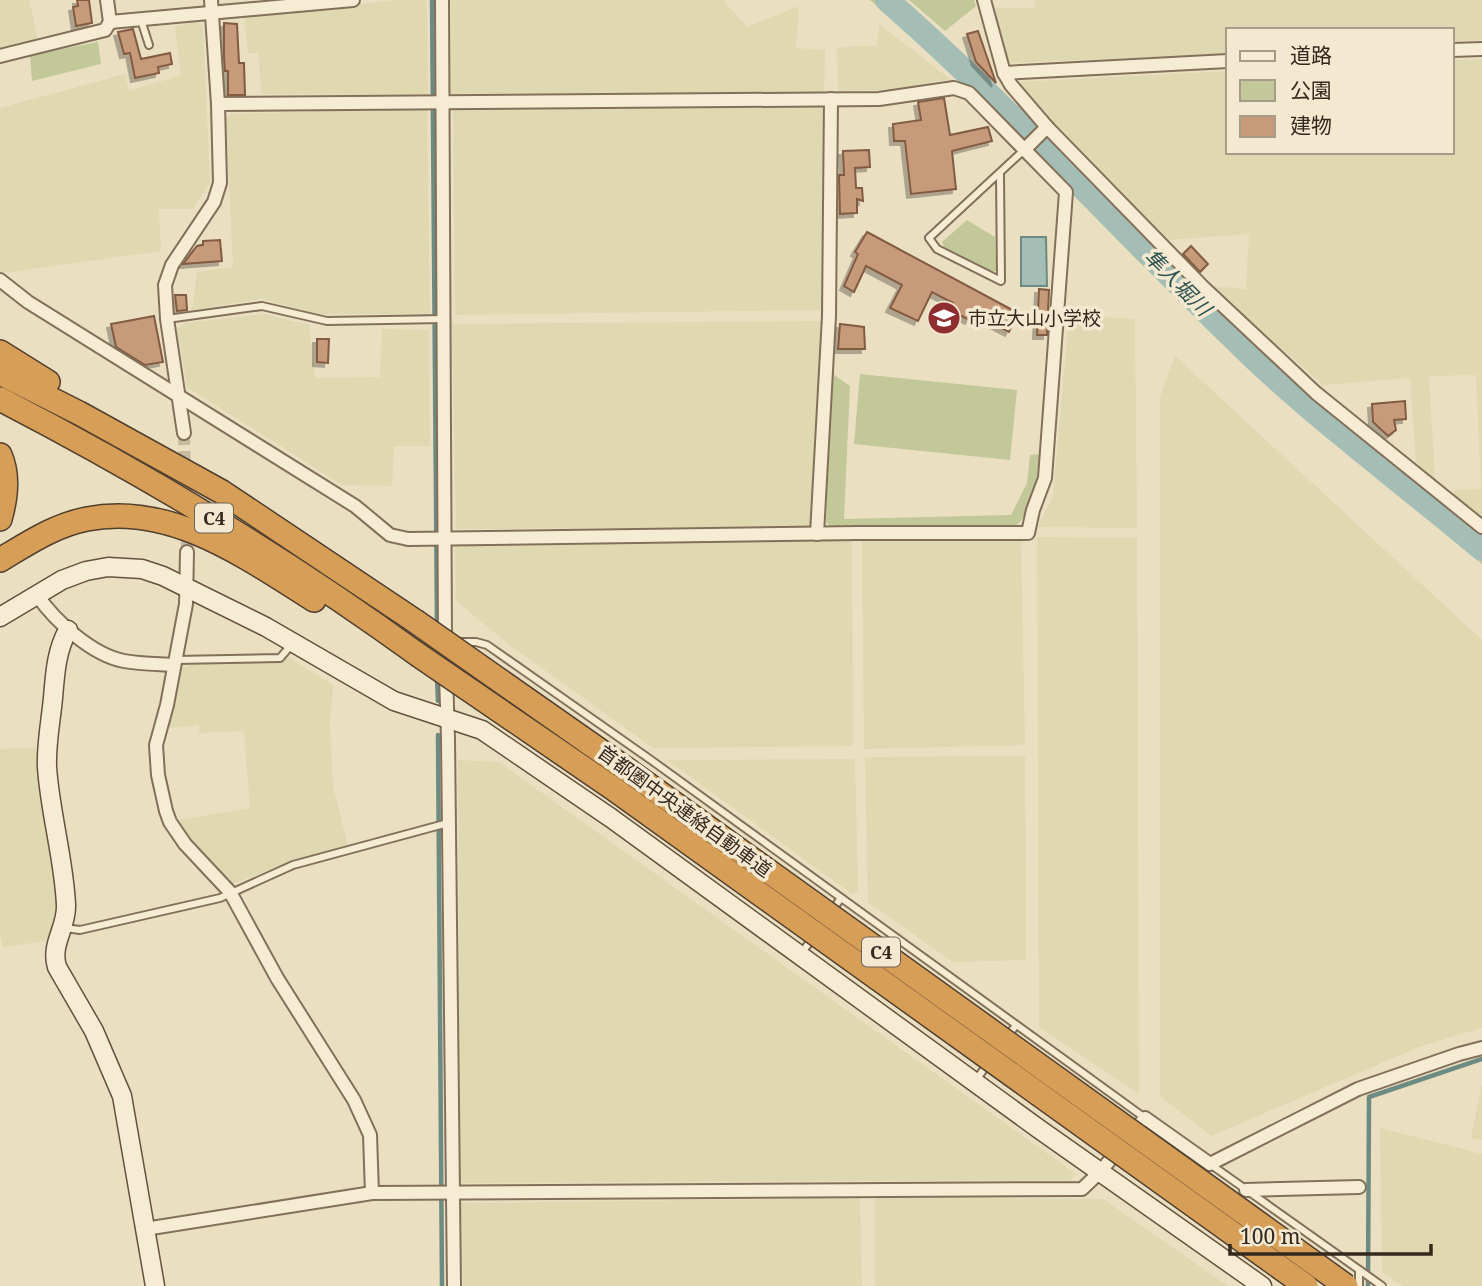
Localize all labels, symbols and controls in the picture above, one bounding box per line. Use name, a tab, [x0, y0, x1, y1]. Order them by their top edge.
legend	[1226, 28, 1454, 154]
text: 道路	[1290, 41, 1332, 69]
text: 公園	[1290, 76, 1332, 104]
text: 建物	[1290, 111, 1332, 139]
water label: 隼人堀川	[1138, 242, 1219, 323]
school or university icon: 市立大山小学校	[925, 299, 963, 337]
place label: 市立大山小学校	[968, 305, 1101, 331]
road number: C4	[195, 504, 233, 532]
street label: 首都圏中央連絡自動車道	[593, 739, 777, 883]
road number: C4	[862, 937, 900, 967]
scale bar	[1230, 1212, 1431, 1256]
text: 100 m	[1240, 1222, 1301, 1250]

